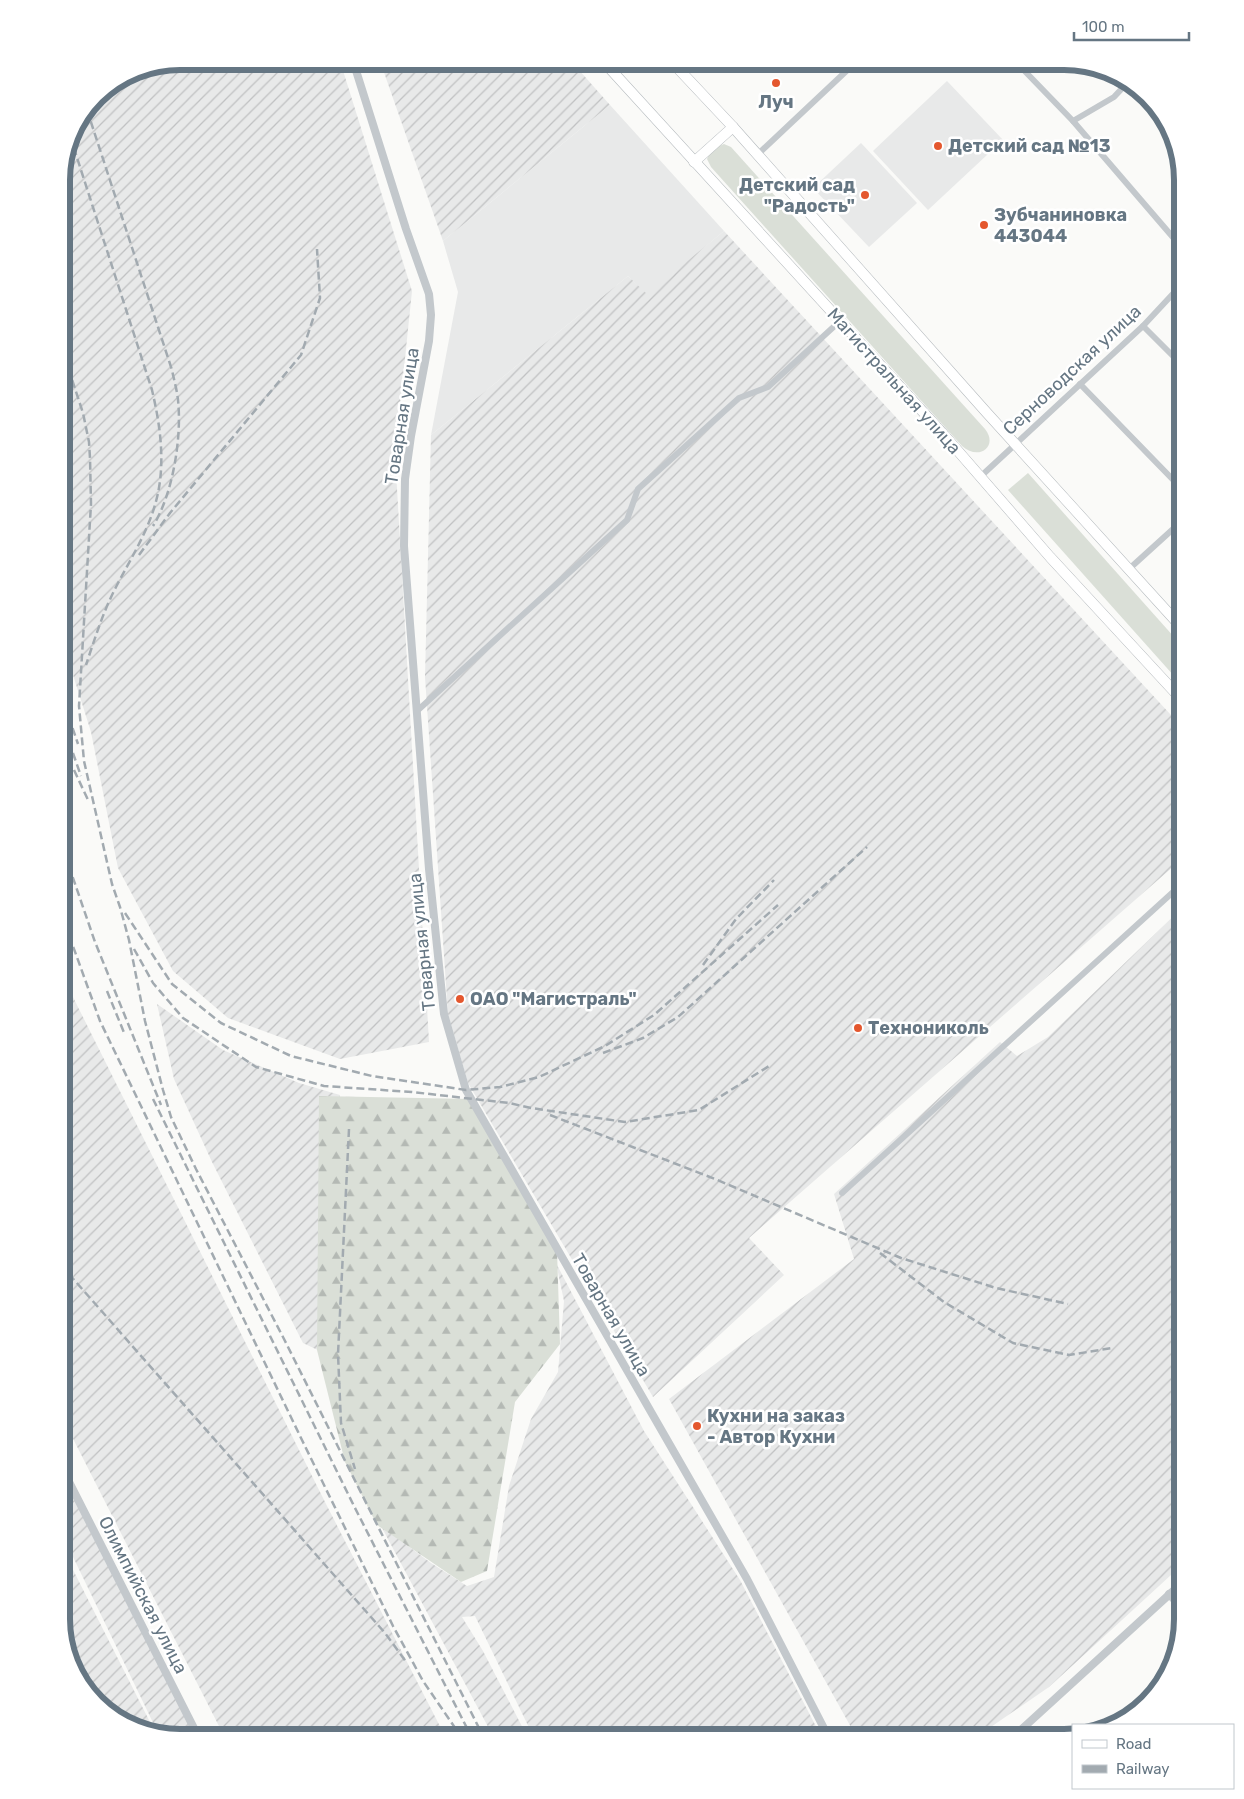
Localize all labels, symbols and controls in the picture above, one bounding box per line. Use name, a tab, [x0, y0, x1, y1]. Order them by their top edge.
scale bar	[1074, 10, 1189, 42]
text: 100 m	[1082, 18, 1124, 36]
marker: Луч	[770, 77, 782, 89]
place label: Луч	[758, 91, 794, 113]
place label: Детский сад №13	[948, 135, 1111, 157]
marker: Детский сад №13	[932, 140, 944, 152]
place label: Детский сад "Радость"	[739, 174, 855, 217]
marker: Детский сад "Радость"	[859, 189, 871, 201]
place label: Зубчаниновка 443044	[994, 204, 1127, 247]
marker: Зубчаниновка 443044	[978, 219, 990, 231]
street label: Серноводская улица	[998, 300, 1146, 440]
street label: Магистральная улица	[823, 303, 965, 459]
street label: Товарная улица	[380, 346, 424, 486]
street label: Товарная улица	[404, 872, 440, 1012]
place label: ОАО "Магистраль"	[470, 988, 637, 1010]
marker: ОАО "Магистраль"	[454, 993, 466, 1005]
place label: Технониколь	[868, 1017, 989, 1039]
marker: Технониколь	[852, 1022, 864, 1034]
street label: Товарная улица	[567, 1250, 655, 1380]
place label: Кухни на заказ - Автор Кухни	[707, 1405, 845, 1448]
marker: Кухни на заказ - Автор Кухни	[691, 1420, 703, 1432]
street label: Олимпийская улица	[94, 1513, 192, 1677]
legend	[1072, 1724, 1234, 1789]
text: Road	[1116, 1735, 1152, 1753]
text: Railway	[1116, 1760, 1170, 1778]

